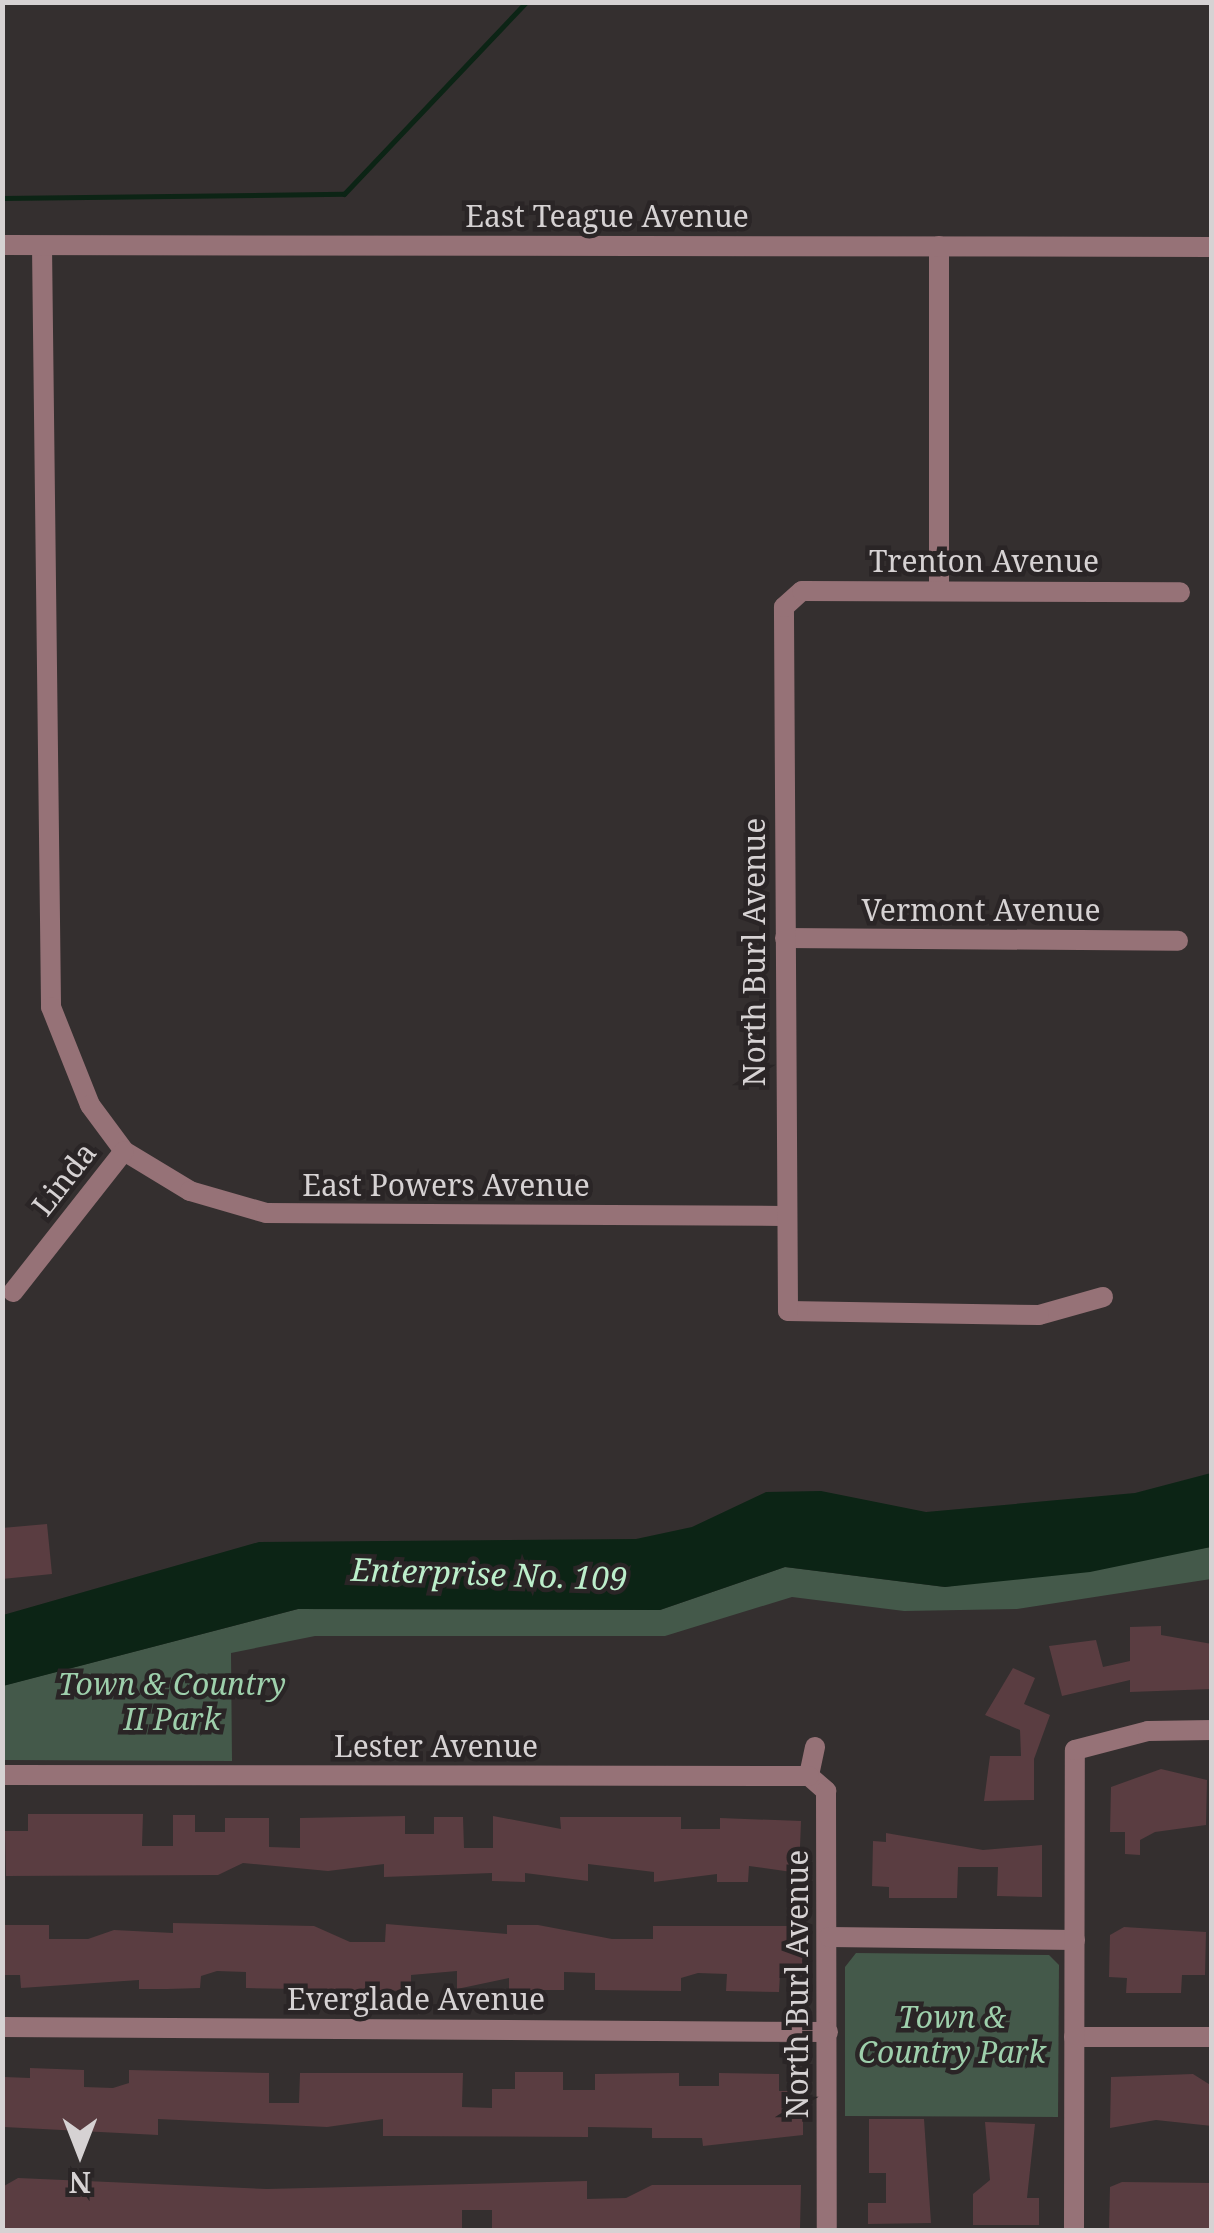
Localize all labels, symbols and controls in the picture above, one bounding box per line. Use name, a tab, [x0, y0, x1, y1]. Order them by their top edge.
street label: East Teague Avenue	[465, 198, 749, 234]
street label: Trenton Avenue	[869, 543, 1099, 579]
street label: North Burl Avenue	[736, 818, 772, 1086]
street label: Vermont Avenue	[861, 892, 1101, 928]
street label: Linda	[24, 1135, 104, 1223]
street label: East Powers Avenue	[302, 1167, 590, 1203]
water label: Enterprise No. 109	[350, 1550, 628, 1598]
park label: Town & Country II Park	[58, 1666, 286, 1736]
street label: Lester Avenue	[334, 1728, 538, 1764]
street label: North Burl Avenue	[779, 1850, 815, 2118]
street label: Everglade Avenue	[287, 1981, 545, 2017]
park label: Town & Country Park	[858, 1999, 1046, 2070]
north arrow	[30, 2103, 130, 2203]
text: N	[69, 2164, 91, 2202]

